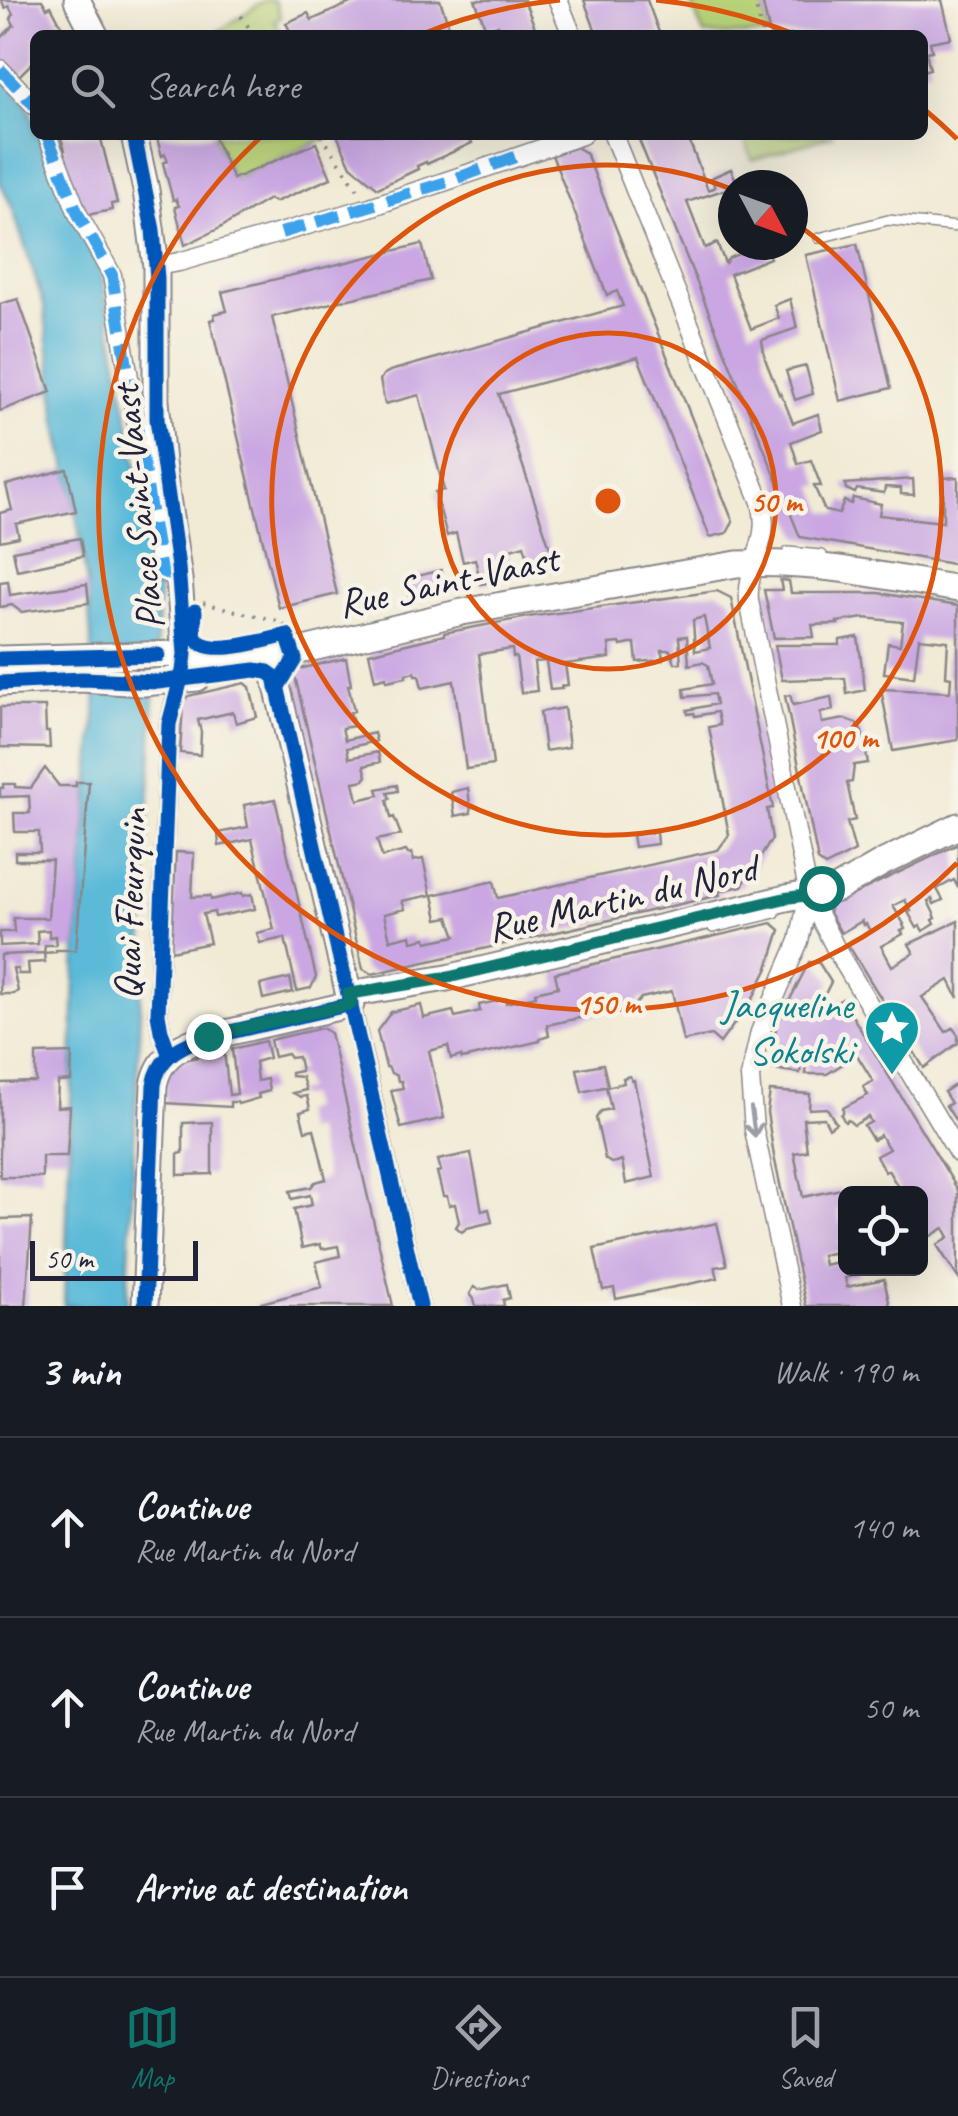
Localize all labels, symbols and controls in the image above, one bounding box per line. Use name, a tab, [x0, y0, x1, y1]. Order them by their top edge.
search box	[30, 30, 928, 140]
icon: search	[65, 58, 120, 113]
text: Search here	[145, 62, 300, 109]
north arrow	[718, 170, 808, 260]
street label: Place Saint-Vaast	[100, 379, 176, 632]
centre of rings	[590, 483, 626, 519]
text: 50 m	[751, 483, 804, 521]
street label: Rue Saint-Vaast	[334, 533, 566, 629]
text: 100 m	[813, 719, 880, 757]
street label: Quai Fleurquin	[102, 807, 158, 1000]
street label: Rue Martin du Nord	[483, 842, 766, 953]
route start	[799, 866, 845, 912]
place label: Jacqueline Sokolski	[719, 980, 858, 1076]
text: 150 m	[576, 985, 643, 1023]
place icon: Jacqueline Sokolski	[862, 998, 922, 1077]
route end	[186, 1014, 232, 1060]
one-way arrow	[744, 1105, 763, 1138]
map controls	[838, 1186, 928, 1276]
button: locate	[838, 1186, 928, 1276]
scale bar	[30, 1236, 198, 1280]
text: 50 m	[45, 1241, 93, 1276]
text: 3 min	[40, 1345, 120, 1398]
text: Walk · 190 m	[774, 1351, 918, 1392]
text: Continue	[135, 1483, 249, 1530]
icon: ahead	[40, 1500, 95, 1555]
text: 140 m	[849, 1507, 918, 1548]
text: Rue Martin du Nord	[135, 1530, 354, 1571]
text: Continue	[135, 1663, 249, 1710]
icon: ahead	[40, 1680, 95, 1735]
text: 50 m	[864, 1687, 918, 1728]
text: Rue Martin du Nord	[135, 1710, 354, 1751]
icon: arrive	[40, 1860, 95, 1915]
text: Arrive at destination	[135, 1864, 407, 1911]
tab: Map	[125, 2000, 180, 2095]
tab: Directions	[430, 2000, 528, 2095]
tab: Saved	[778, 2000, 833, 2095]

